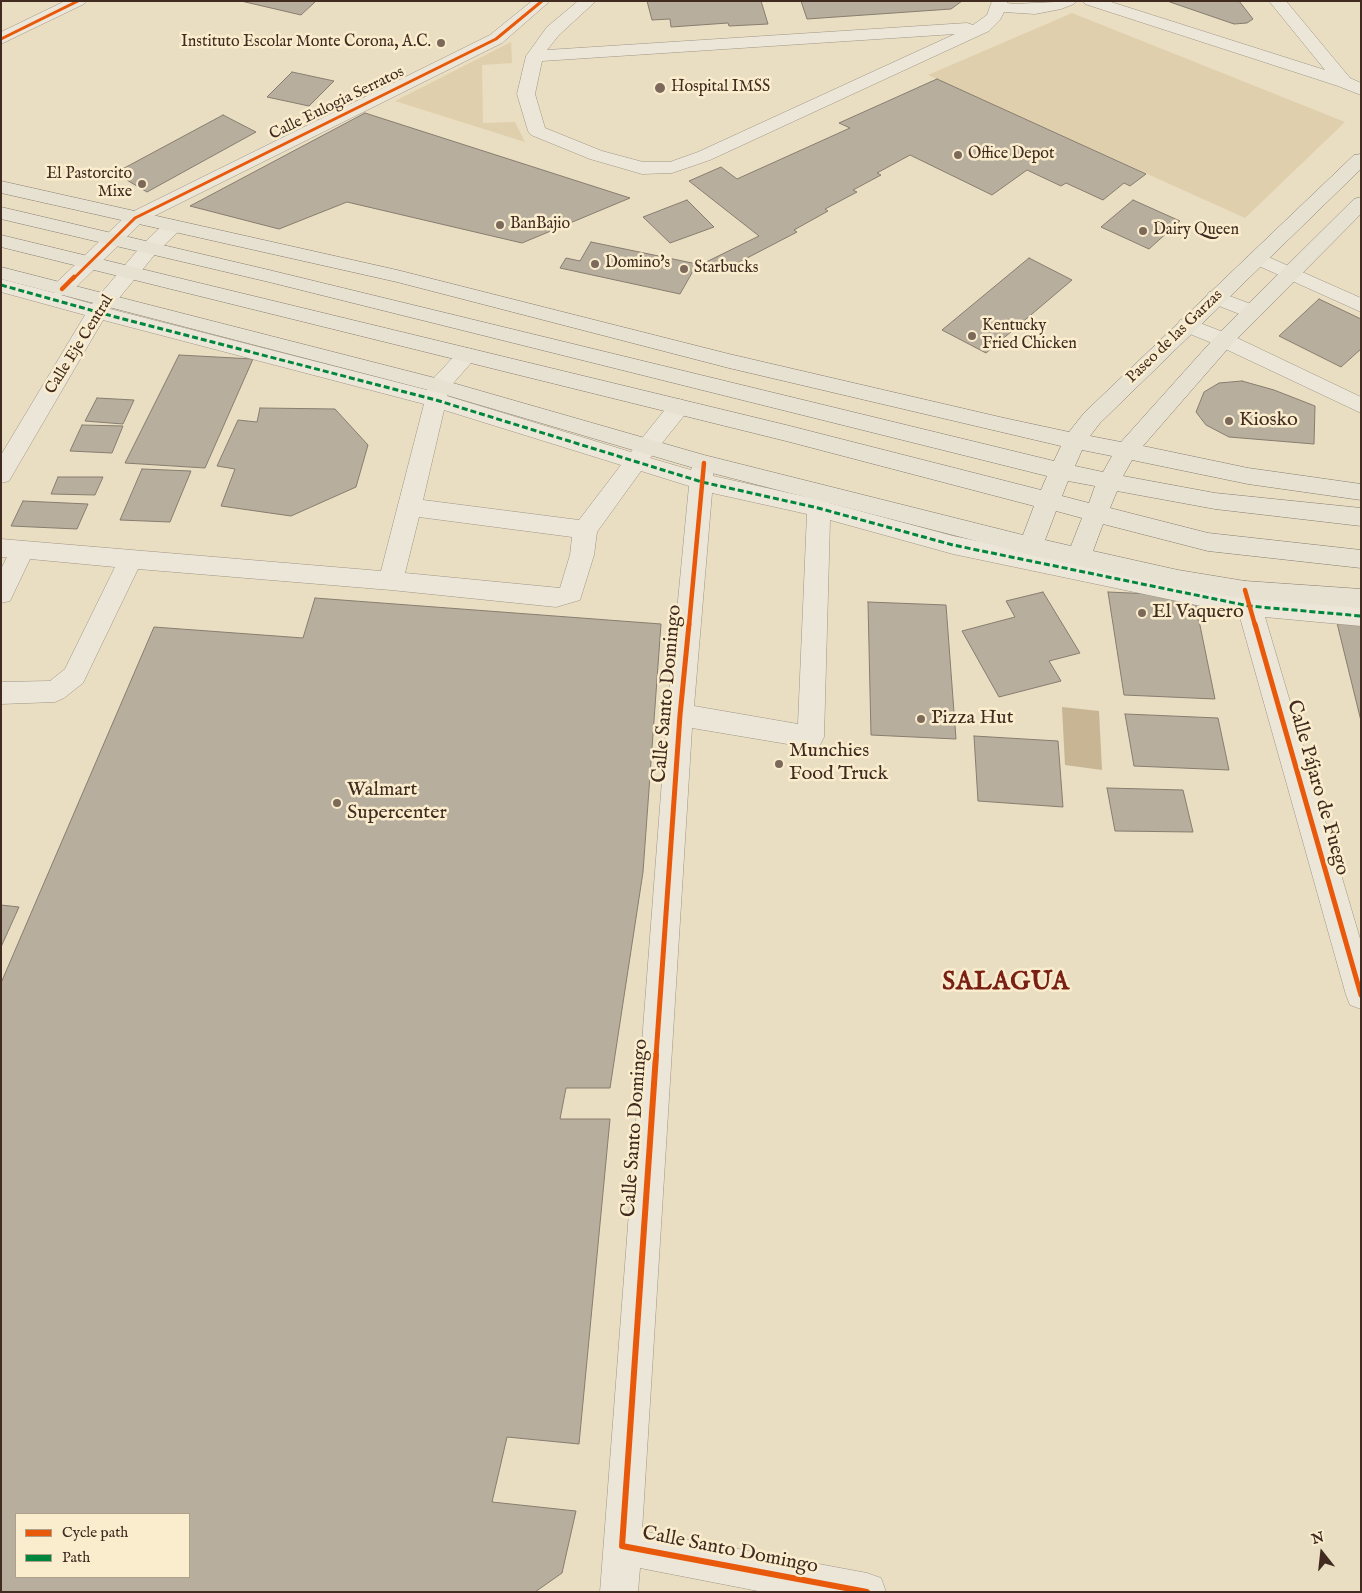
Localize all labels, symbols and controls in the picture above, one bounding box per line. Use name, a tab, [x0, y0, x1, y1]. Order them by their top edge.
place label: Instituto Escolar Monte Corona, A.C.	[181, 33, 431, 53]
marker: Instituto Escolar Monte Corona, A.C.	[435, 37, 447, 49]
street label: Calle Eulogia Serratos	[267, 63, 407, 145]
place label: Hospital IMSS	[671, 78, 770, 98]
marker: Hospital IMSS	[653, 81, 667, 95]
place label: Office Depot	[968, 145, 1054, 165]
marker: Office Depot	[952, 149, 964, 161]
place label: El Pastorcito Mixe	[46, 165, 132, 203]
marker: El Pastorcito Mixe	[136, 178, 148, 190]
place label: BanBajio	[510, 215, 570, 235]
marker: BanBajio	[494, 219, 506, 231]
place label: Dairy Queen	[1153, 221, 1239, 241]
marker: Dairy Queen	[1137, 225, 1149, 237]
place label: Domino's	[605, 254, 670, 274]
marker: Domino's	[589, 258, 601, 270]
place label: Starbucks	[694, 259, 758, 279]
marker: Starbucks	[678, 263, 690, 275]
street label: Paseo de las Garzas	[1123, 286, 1227, 388]
street label: Calle Eje Central	[42, 292, 118, 398]
place label: Kentucky Fried Chicken	[982, 317, 1077, 355]
marker: Kentucky Fried Chicken	[966, 330, 978, 342]
place label: Kiosko	[1239, 409, 1298, 433]
marker: Kiosko	[1223, 415, 1235, 427]
place label: El Vaquero	[1152, 601, 1244, 625]
street label: Calle Santo Domingo	[648, 604, 688, 784]
marker: El Vaquero	[1136, 607, 1148, 619]
street label: Calle Pájaro de Fuego	[1280, 698, 1354, 878]
place label: Pizza Hut	[931, 707, 1014, 731]
marker: Pizza Hut	[915, 713, 927, 725]
place label: Munchies Food Truck	[789, 740, 888, 787]
marker: Munchies Food Truck	[773, 758, 785, 770]
place label: Walmart Supercenter	[347, 779, 447, 826]
marker: Walmart Supercenter	[331, 797, 343, 809]
district label: SALAGUA	[941, 969, 1071, 999]
street label: Calle Santo Domingo	[618, 1038, 654, 1218]
legend	[15, 1513, 190, 1578]
street label: Calle Santo Domingo	[640, 1522, 820, 1580]
text: Cycle path	[62, 1523, 128, 1542]
north arrow	[1297, 1528, 1347, 1578]
text: N	[1310, 1528, 1326, 1549]
text: Path	[62, 1548, 90, 1567]

